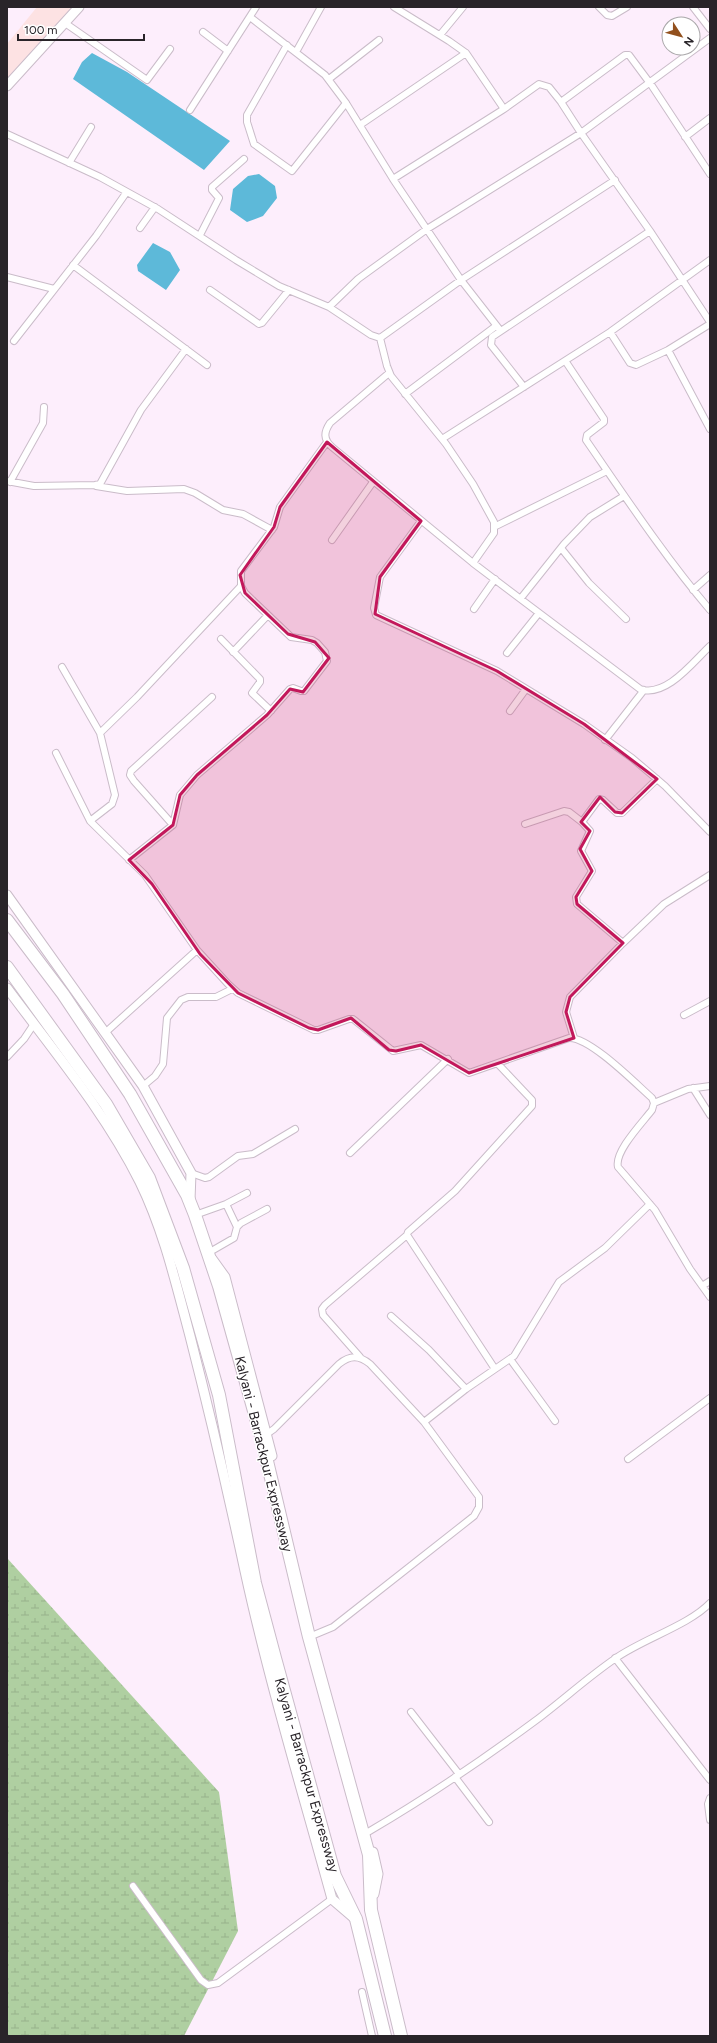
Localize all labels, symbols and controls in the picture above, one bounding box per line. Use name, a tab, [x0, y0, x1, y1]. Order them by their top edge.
scale bar	[18, 16, 144, 42]
north arrow	[661, 16, 701, 56]
text: 100 m	[24, 23, 58, 37]
text: N	[681, 34, 696, 49]
street label: Kalyani - Barrackpur Expressway	[231, 1354, 296, 1555]
street label: Kalyani - Barrackpur Expressway	[271, 1676, 343, 1875]

